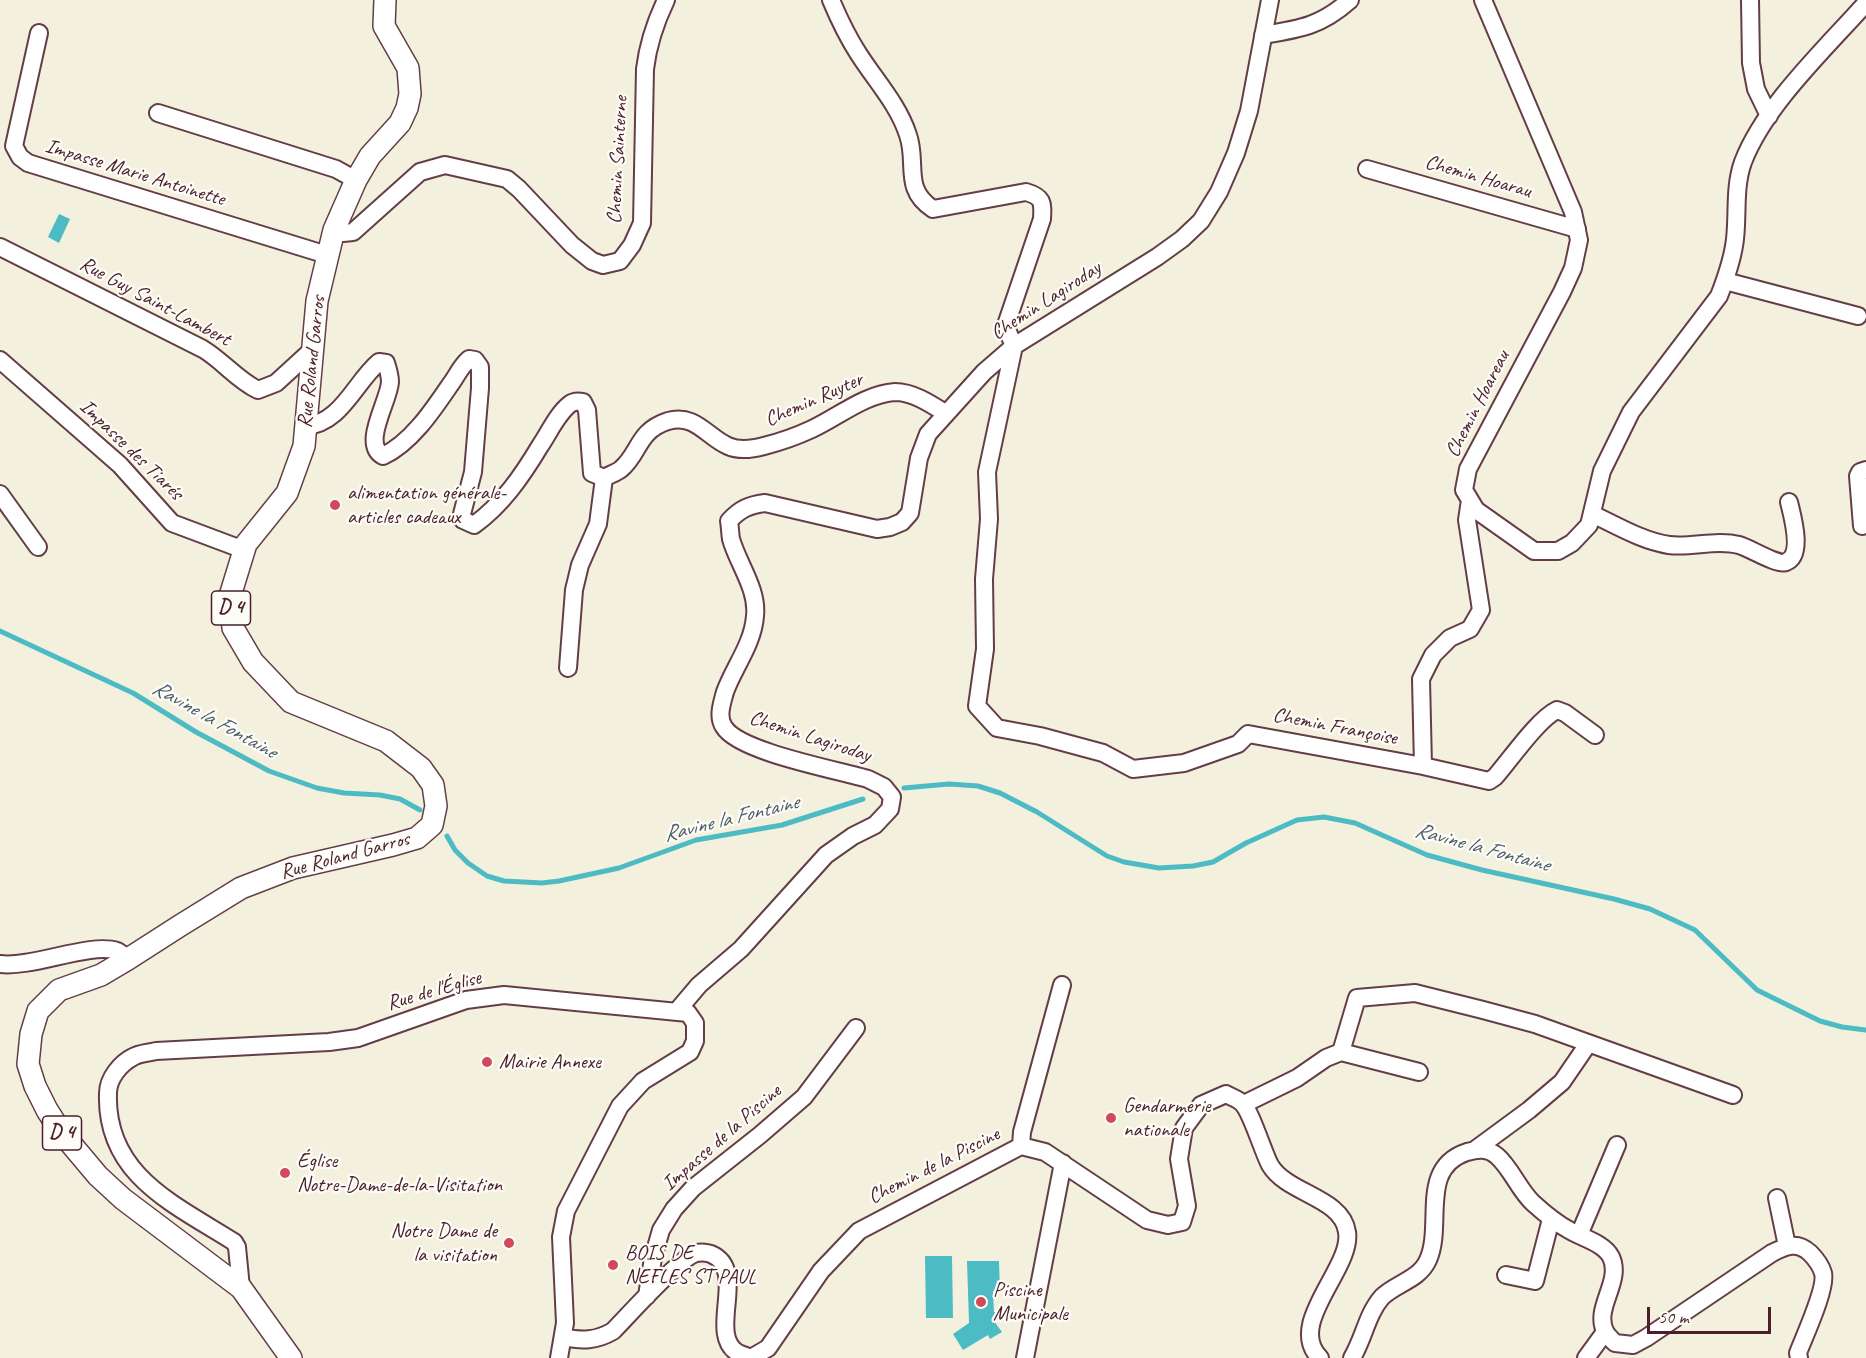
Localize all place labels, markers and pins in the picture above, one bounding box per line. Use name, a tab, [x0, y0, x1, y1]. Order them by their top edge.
place label: alimentation générale- articles cadeaux	[347, 480, 506, 530]
marker: alimentation générale- articles cadeaux	[328, 498, 342, 512]
place label: Mairie Annexe	[499, 1049, 601, 1075]
marker: Mairie Annexe	[480, 1055, 494, 1069]
place label: Gendarmerie nationale	[1123, 1093, 1211, 1143]
marker: Gendarmerie nationale	[1104, 1111, 1118, 1125]
place label: Église Notre-Dame-de-la-Visitation	[297, 1148, 502, 1198]
marker: Église Notre-Dame-de-la-Visitation	[278, 1166, 292, 1180]
place label: Notre Dame de la visitation	[391, 1218, 497, 1268]
marker: Notre Dame de la visitation	[502, 1236, 516, 1250]
place label: BOIS DE NEFLES ST PAUL	[625, 1240, 756, 1290]
marker: BOIS DE NEFLES ST PAUL	[606, 1258, 620, 1272]
place label: Piscine Municipale	[993, 1277, 1068, 1327]
marker: Piscine Municipale	[974, 1295, 988, 1309]

